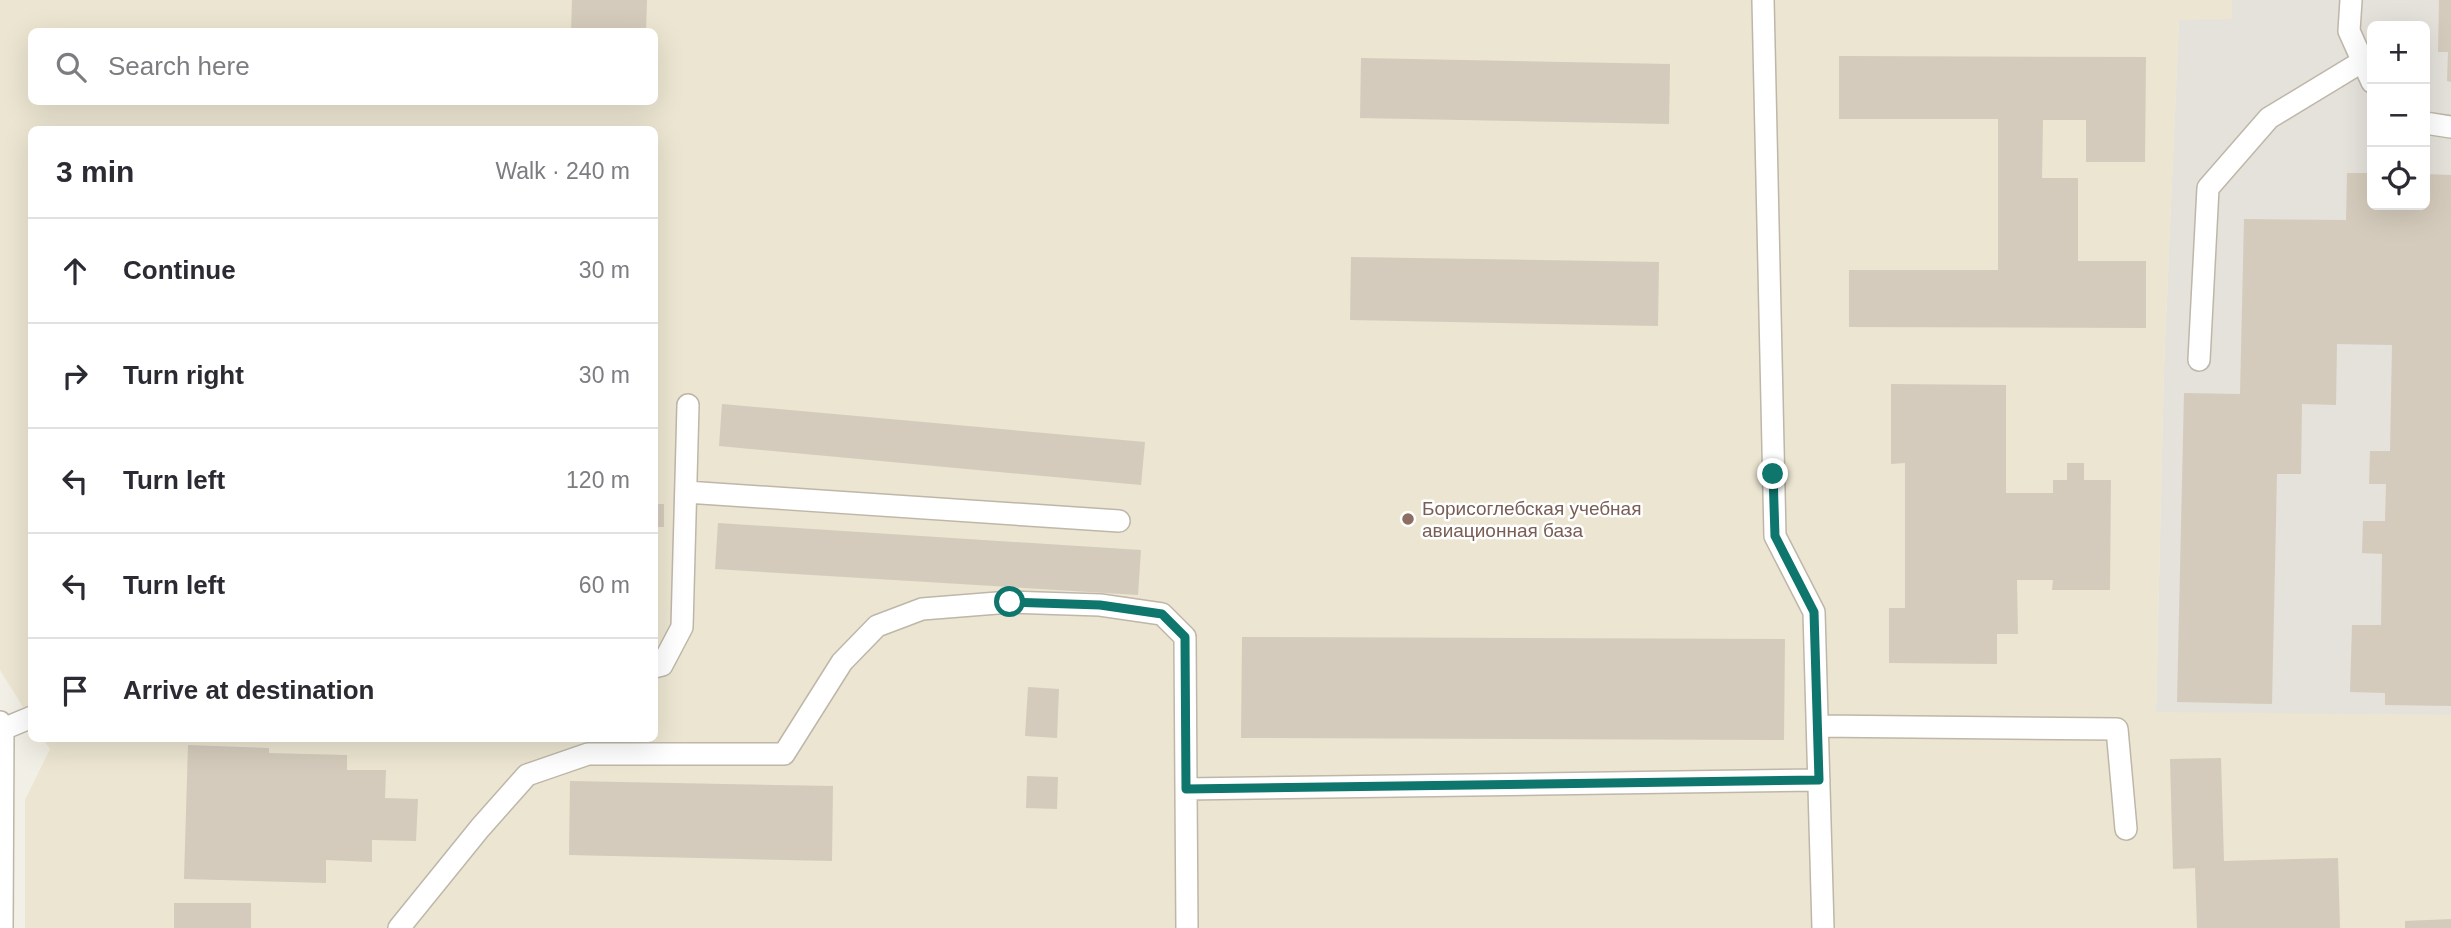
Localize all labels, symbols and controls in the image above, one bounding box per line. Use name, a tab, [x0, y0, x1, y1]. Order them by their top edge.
map controls	[2367, 21, 2430, 210]
button: +	[2367, 21, 2430, 84]
search box	[28, 28, 658, 105]
icon: search	[52, 48, 90, 86]
text: Search here	[108, 51, 250, 81]
button: −	[2367, 84, 2430, 147]
button: locate	[2367, 147, 2430, 210]
text: 3 min	[56, 155, 134, 188]
text: Walk · 240 m	[495, 158, 630, 184]
icon: ahead	[56, 252, 94, 290]
text: Continue	[123, 255, 236, 285]
text: 30 m	[579, 257, 630, 283]
icon: right	[56, 357, 94, 395]
text: Turn right	[123, 360, 244, 390]
text: 30 m	[579, 362, 630, 388]
route end	[1757, 458, 1788, 489]
icon: left	[56, 462, 94, 500]
text: Turn left	[123, 465, 225, 495]
text: 120 m	[566, 467, 630, 493]
place label: Борисоглебская учебная авиационная база	[1422, 498, 1641, 541]
marker: Борисоглебская учебная авиационная база	[1400, 511, 1416, 527]
icon: left	[56, 567, 94, 605]
text: Turn left	[123, 570, 225, 600]
text: 60 m	[579, 572, 630, 598]
route start	[994, 586, 1025, 617]
icon: arrive	[56, 672, 94, 710]
text: Arrive at destination	[123, 675, 374, 705]

